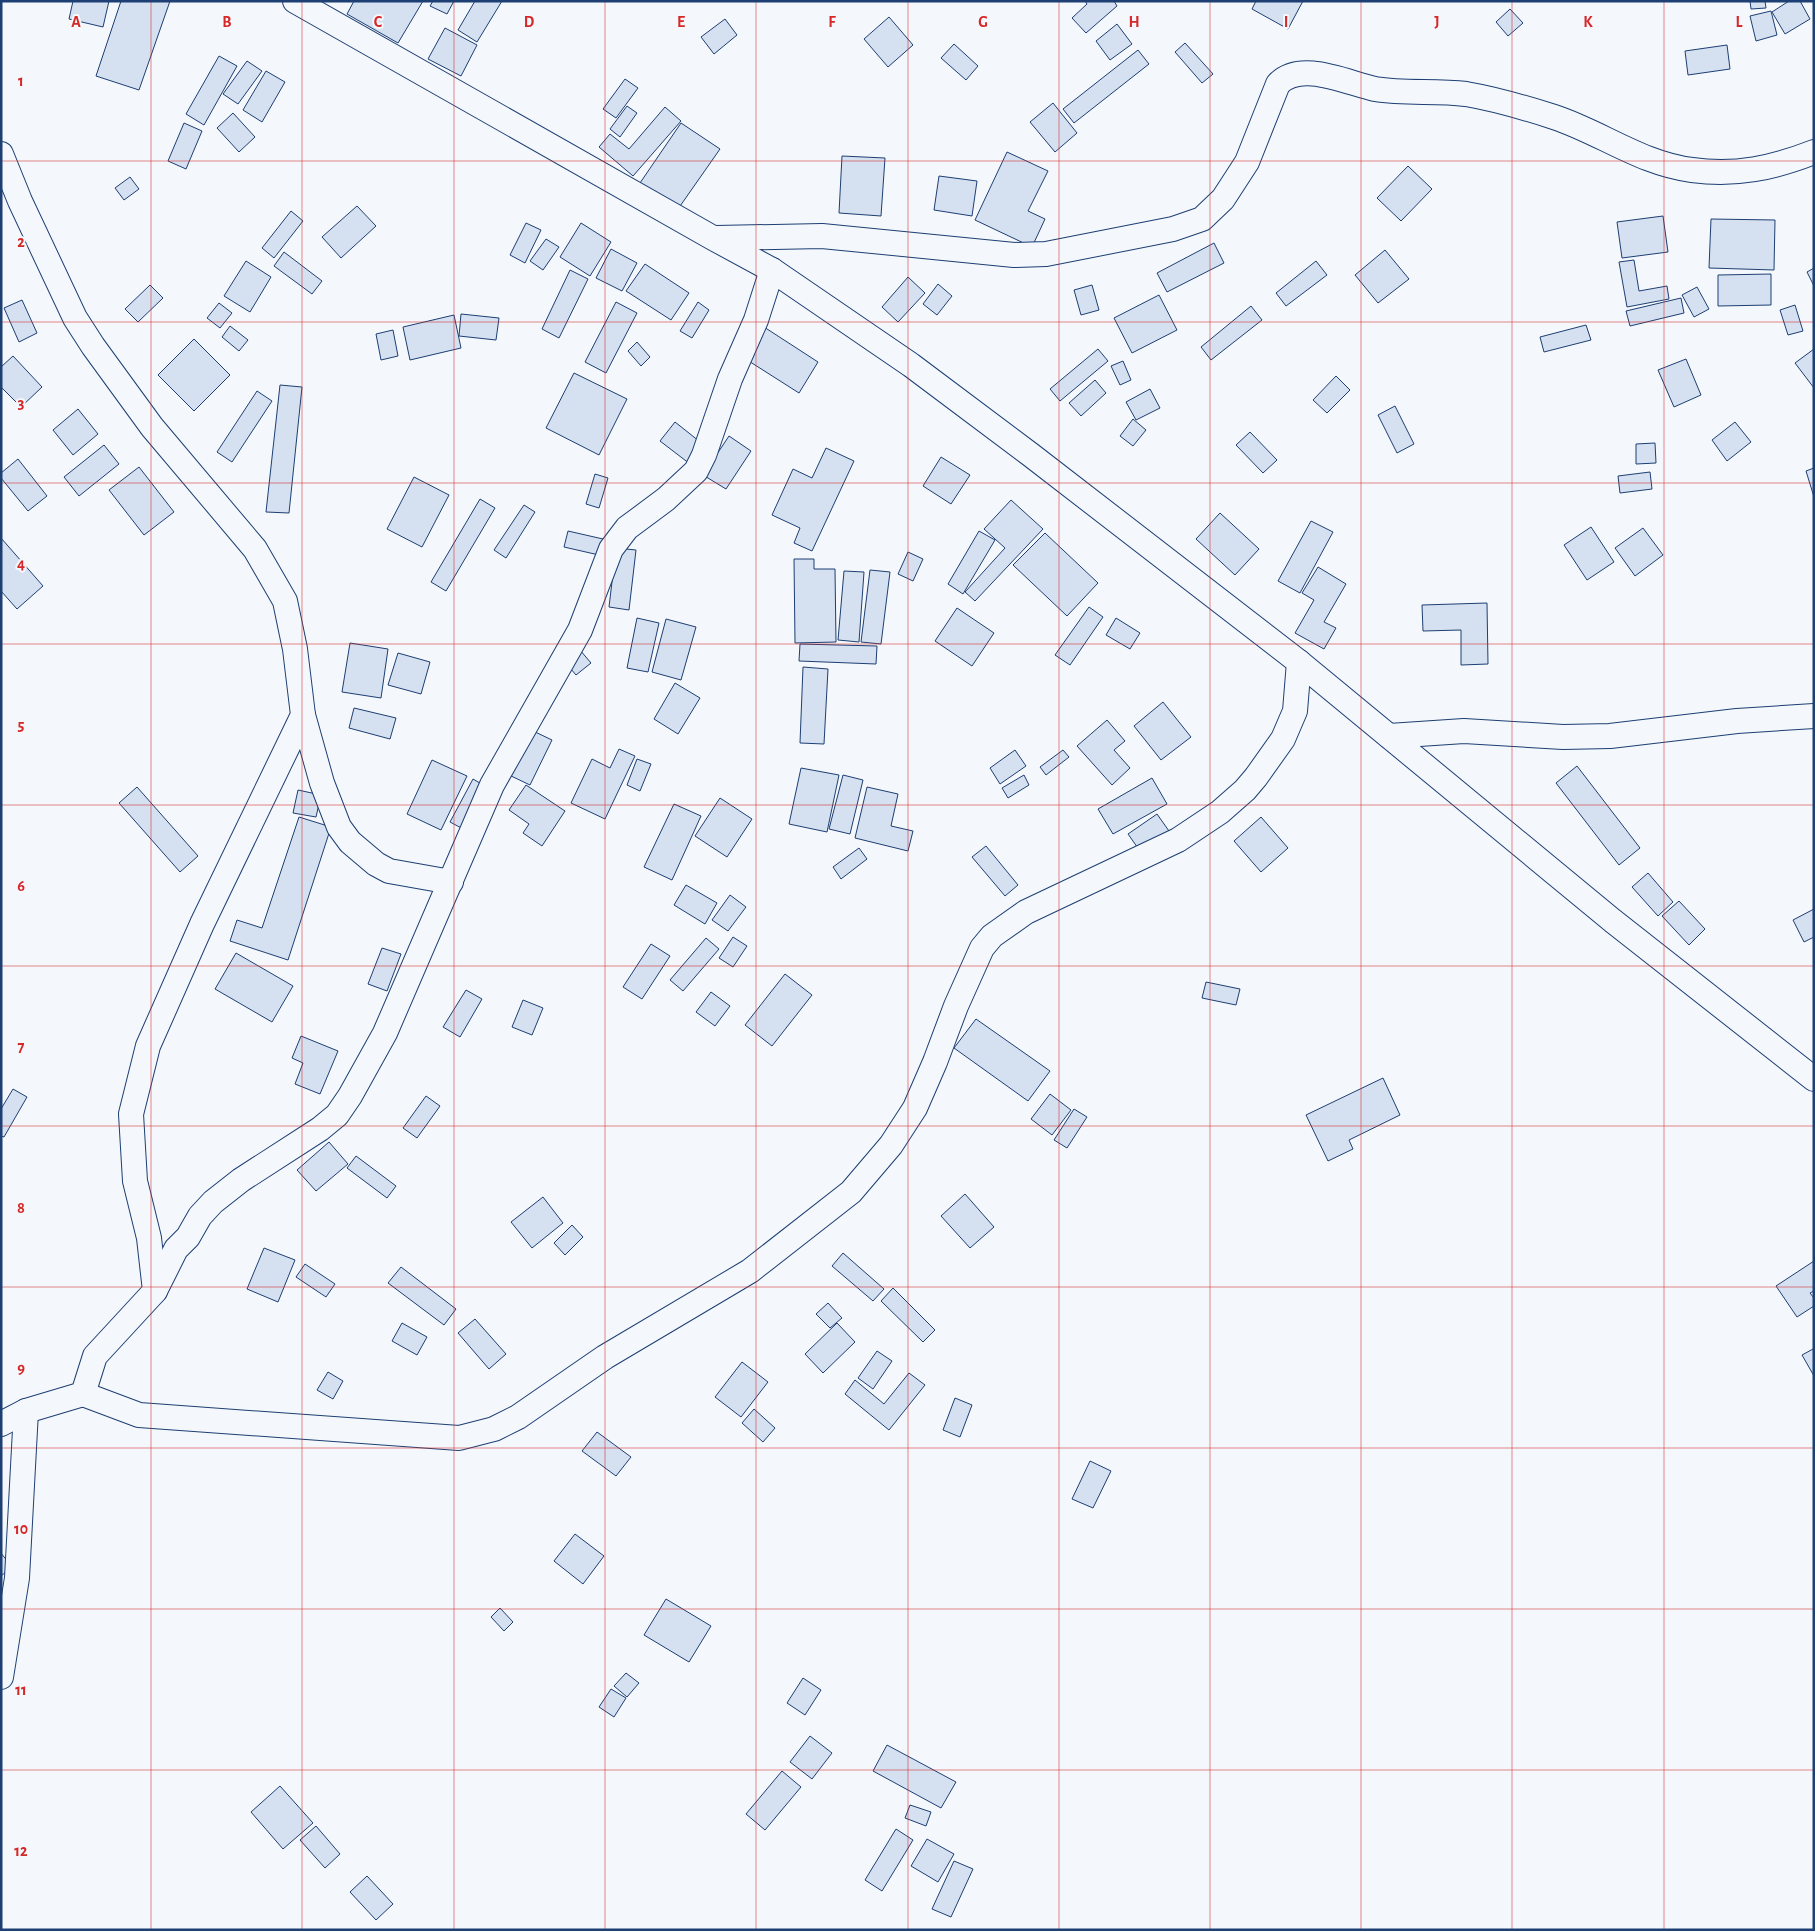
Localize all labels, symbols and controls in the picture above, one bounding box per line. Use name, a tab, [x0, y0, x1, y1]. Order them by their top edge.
text: A	[71, 14, 81, 30]
text: B	[222, 14, 232, 30]
text: C	[374, 14, 383, 30]
text: D	[524, 14, 535, 30]
text: E	[677, 14, 685, 30]
text: F	[828, 14, 836, 30]
text: G	[978, 14, 988, 30]
text: H	[1128, 14, 1140, 30]
text: I	[1284, 14, 1288, 30]
text: J	[1434, 14, 1440, 30]
text: K	[1583, 14, 1593, 30]
text: L	[1736, 14, 1743, 30]
text: 1	[18, 73, 24, 89]
text: 2	[17, 234, 25, 250]
text: 3	[18, 395, 25, 411]
text: 4	[17, 556, 25, 572]
text: 5	[18, 717, 25, 733]
text: 6	[17, 878, 25, 894]
text: 7	[18, 1039, 25, 1055]
text: 8	[17, 1200, 25, 1216]
text: 9	[17, 1360, 25, 1376]
text: 10	[14, 1521, 28, 1537]
text: 11	[15, 1682, 27, 1698]
text: 12	[14, 1843, 28, 1859]

